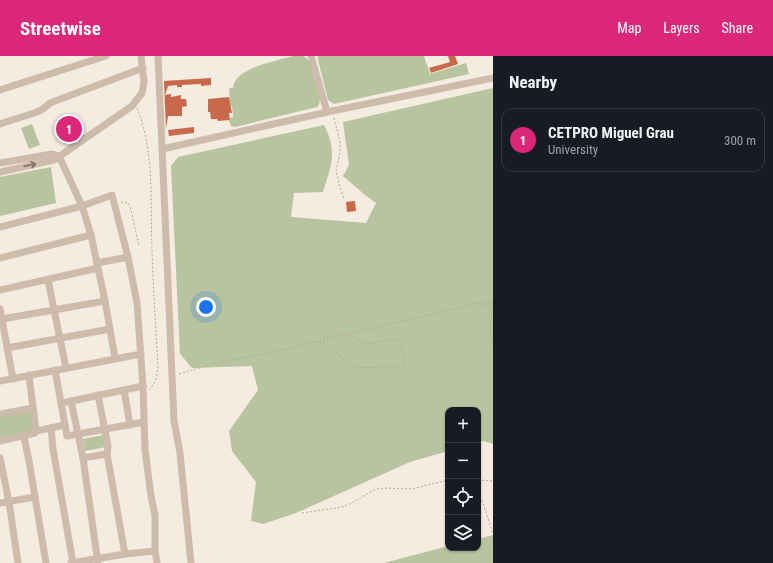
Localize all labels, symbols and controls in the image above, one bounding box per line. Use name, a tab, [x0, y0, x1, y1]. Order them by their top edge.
text: Streetwise	[20, 17, 101, 40]
text: Map	[617, 20, 641, 36]
text: Layers	[663, 20, 700, 36]
text: Share	[722, 20, 753, 36]
text: Nearby	[509, 72, 557, 92]
pin: 1	[56, 114, 82, 144]
text: CETPRO Miguel Grau	[548, 124, 674, 142]
text: 1	[520, 133, 526, 148]
text: 300 m	[724, 133, 756, 148]
text: University	[548, 142, 598, 157]
one-way arrow	[23, 161, 36, 169]
your location	[196, 297, 216, 317]
map controls	[445, 407, 481, 551]
button: +	[445, 407, 481, 443]
button: −	[445, 443, 481, 479]
button: locate	[445, 479, 481, 515]
button: layers	[445, 515, 481, 551]

